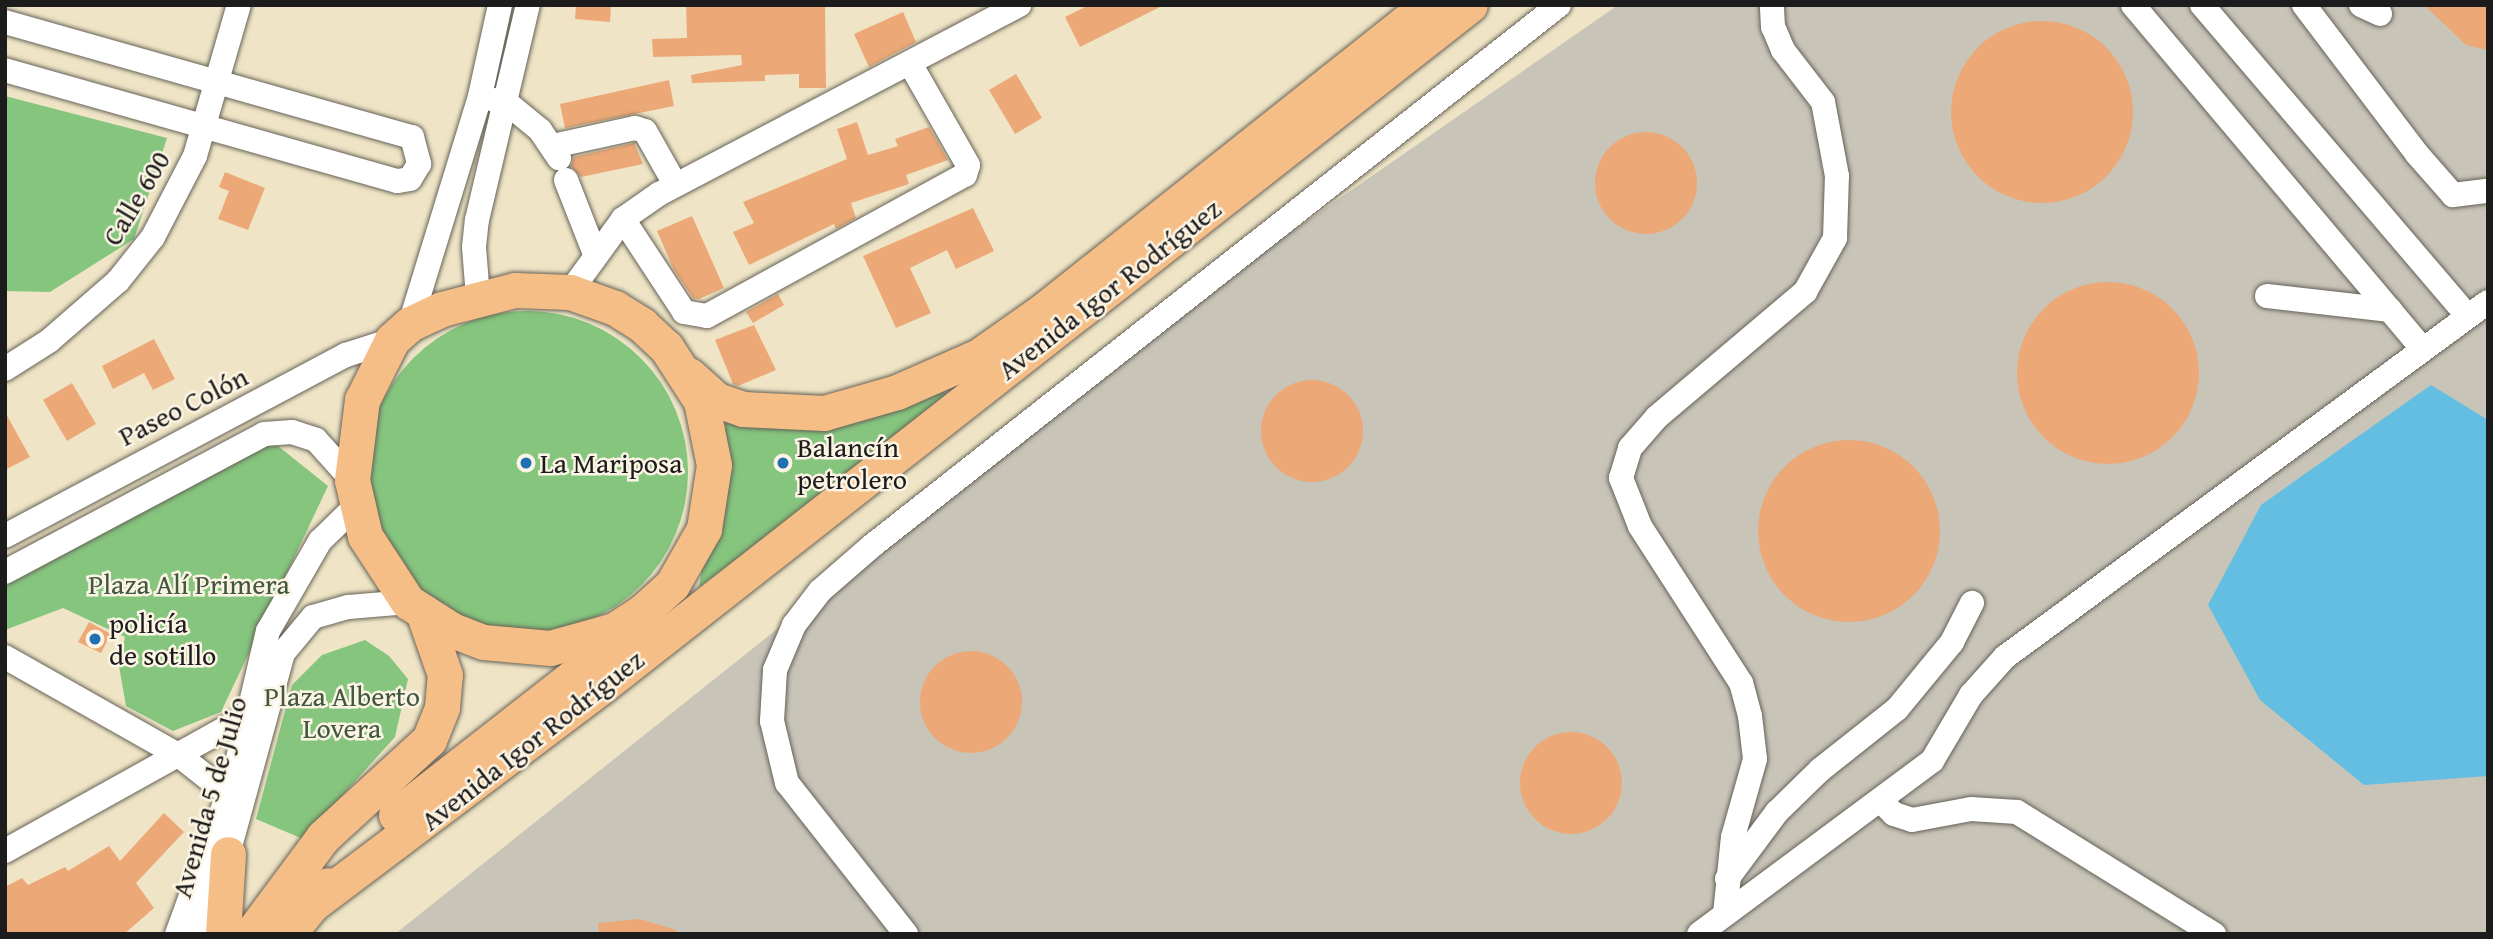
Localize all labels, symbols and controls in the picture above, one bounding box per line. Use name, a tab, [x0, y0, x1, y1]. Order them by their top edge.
street label: Calle 600	[95, 145, 177, 251]
street label: Avenida Igor Rodríguez	[991, 192, 1227, 386]
street label: Paseo Colón	[113, 359, 253, 453]
place label: Balancín petrolero	[797, 430, 907, 496]
place label: La Mariposa	[540, 446, 682, 480]
marker: La Mariposa	[518, 455, 534, 471]
marker: Balancín petrolero	[775, 455, 791, 471]
park label: Plaza Alí Primera	[88, 567, 290, 601]
place label: policía de sotillo	[109, 606, 216, 672]
marker: policía de sotillo	[87, 631, 103, 647]
street label: Avenida Igor Rodríguez	[414, 643, 650, 837]
park label: Plaza Alberto Lovera	[264, 679, 420, 745]
street label: Avenida 5 de Julio	[164, 692, 254, 902]

